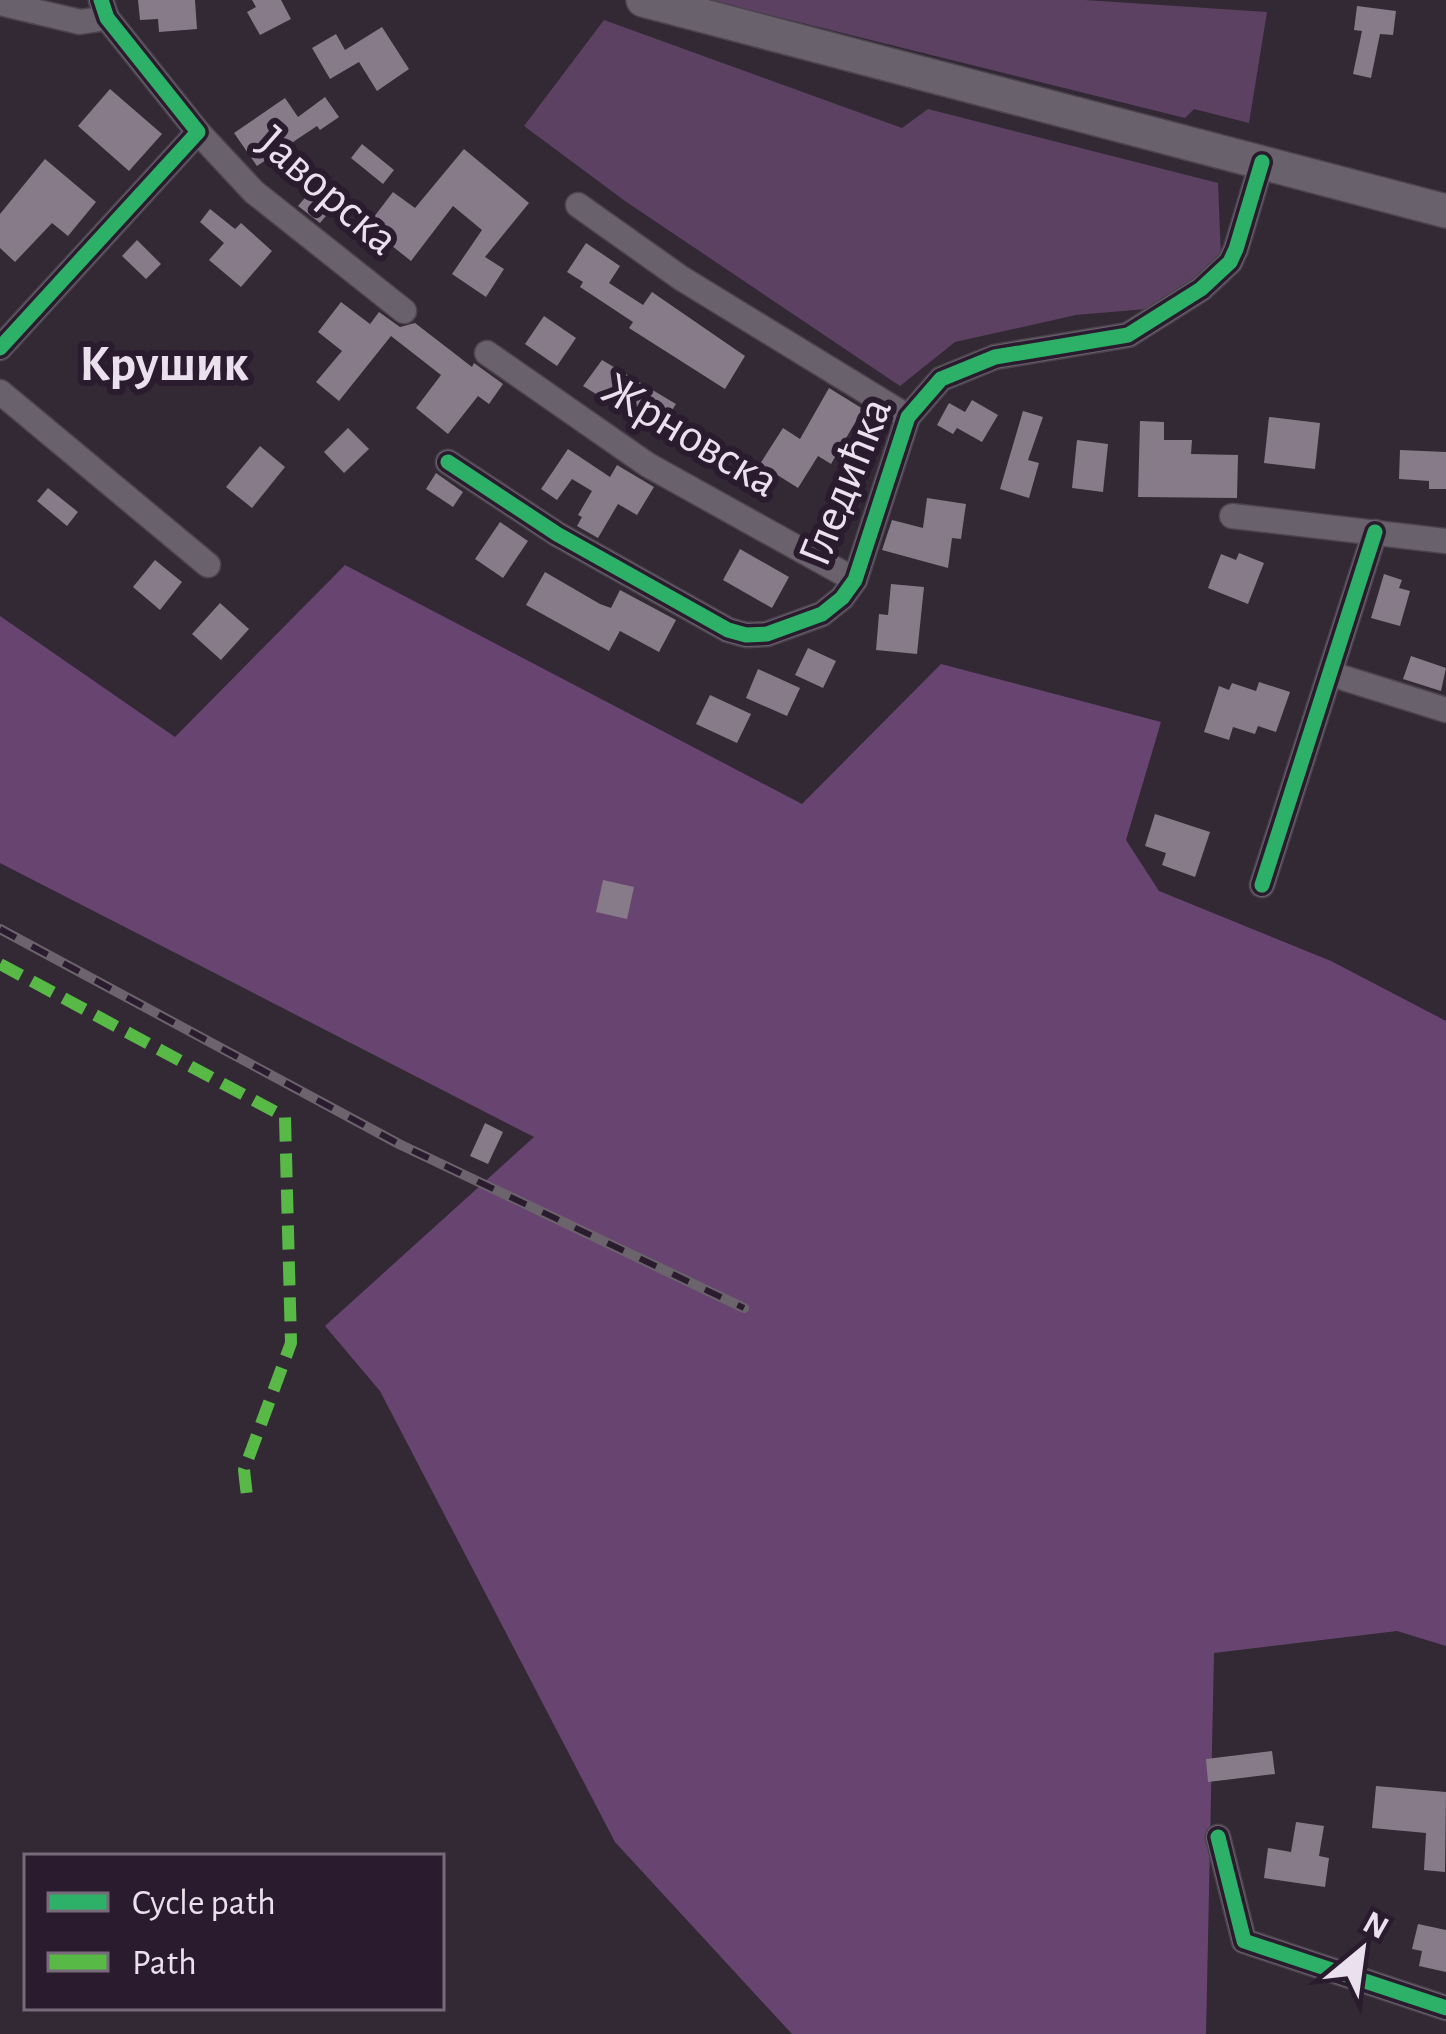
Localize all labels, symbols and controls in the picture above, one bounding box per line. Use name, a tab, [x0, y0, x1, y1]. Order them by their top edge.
street label: Јаворска	[247, 117, 407, 265]
district label: Крушик	[79, 339, 249, 390]
street label: Жрновска	[594, 365, 786, 507]
street label: Гледићка	[791, 391, 901, 573]
legend	[24, 1854, 444, 2010]
text: Cycle path	[132, 1885, 276, 1921]
north arrow	[1302, 1890, 1422, 2010]
text: N	[1357, 1906, 1393, 1946]
text: Path	[132, 1945, 197, 1981]

